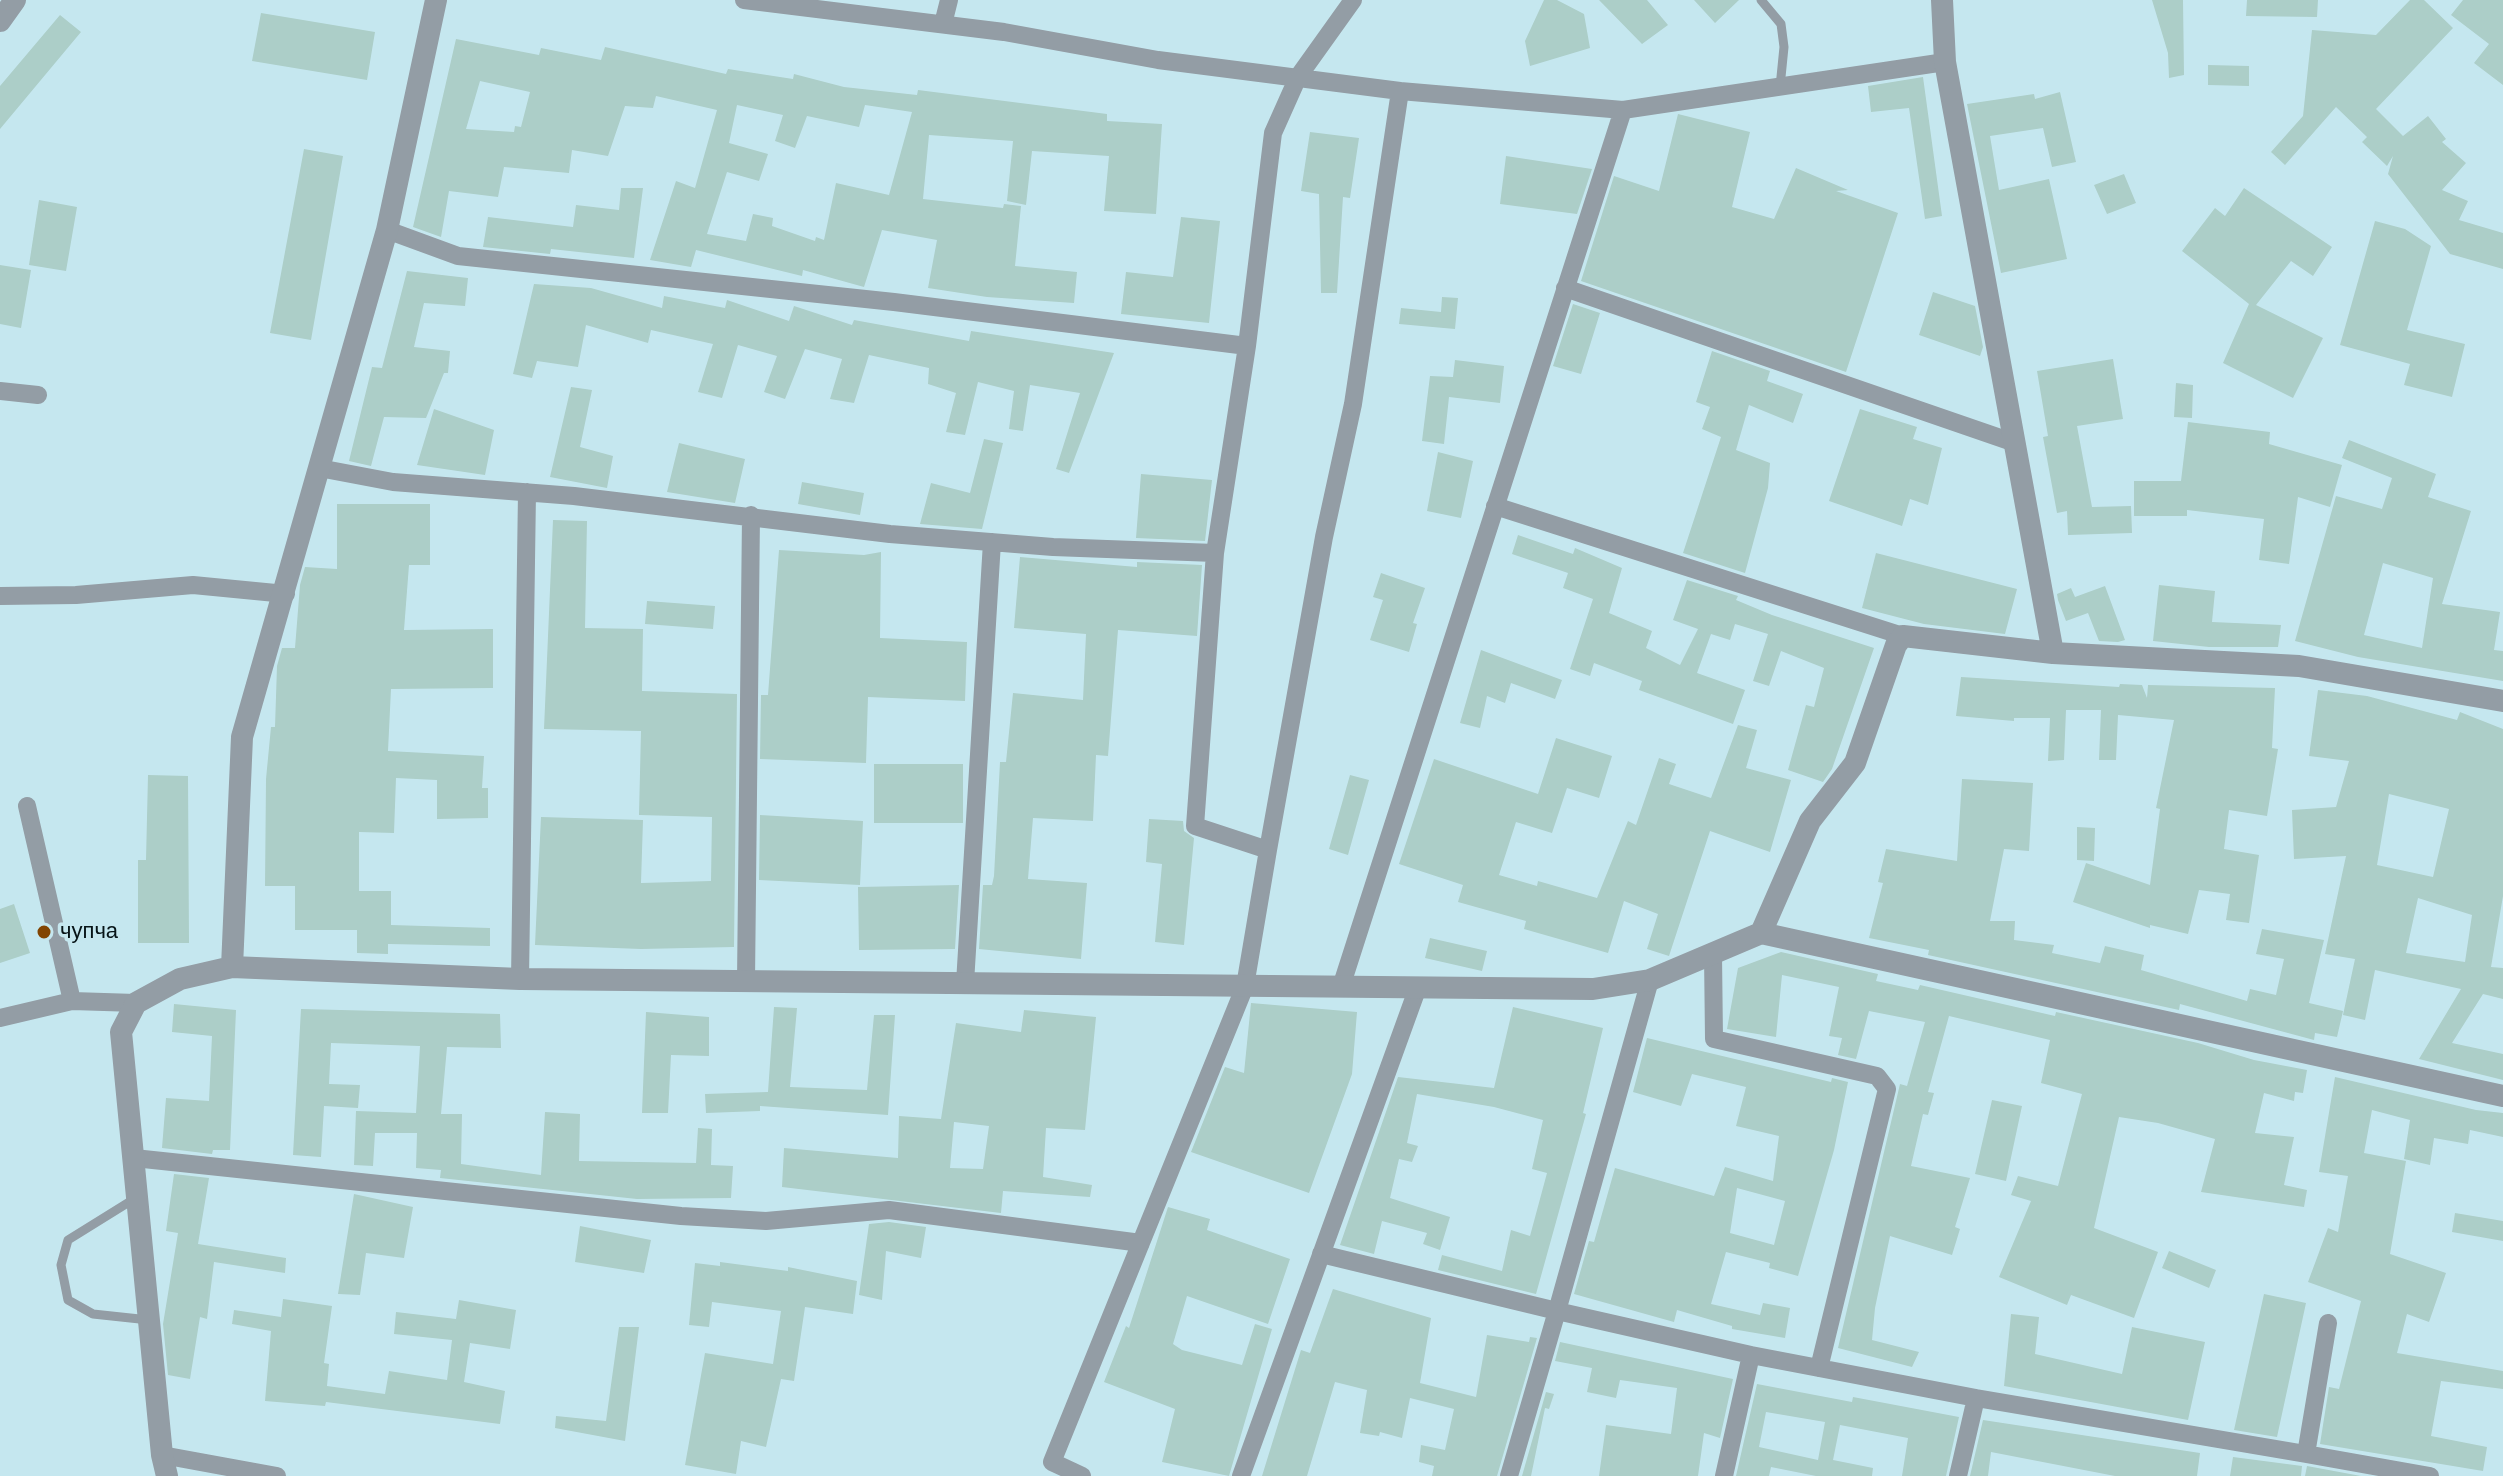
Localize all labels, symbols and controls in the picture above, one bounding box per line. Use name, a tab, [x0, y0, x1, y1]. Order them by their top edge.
place label: чупча	[60, 919, 118, 945]
marker: чупча	[35, 923, 53, 941]

